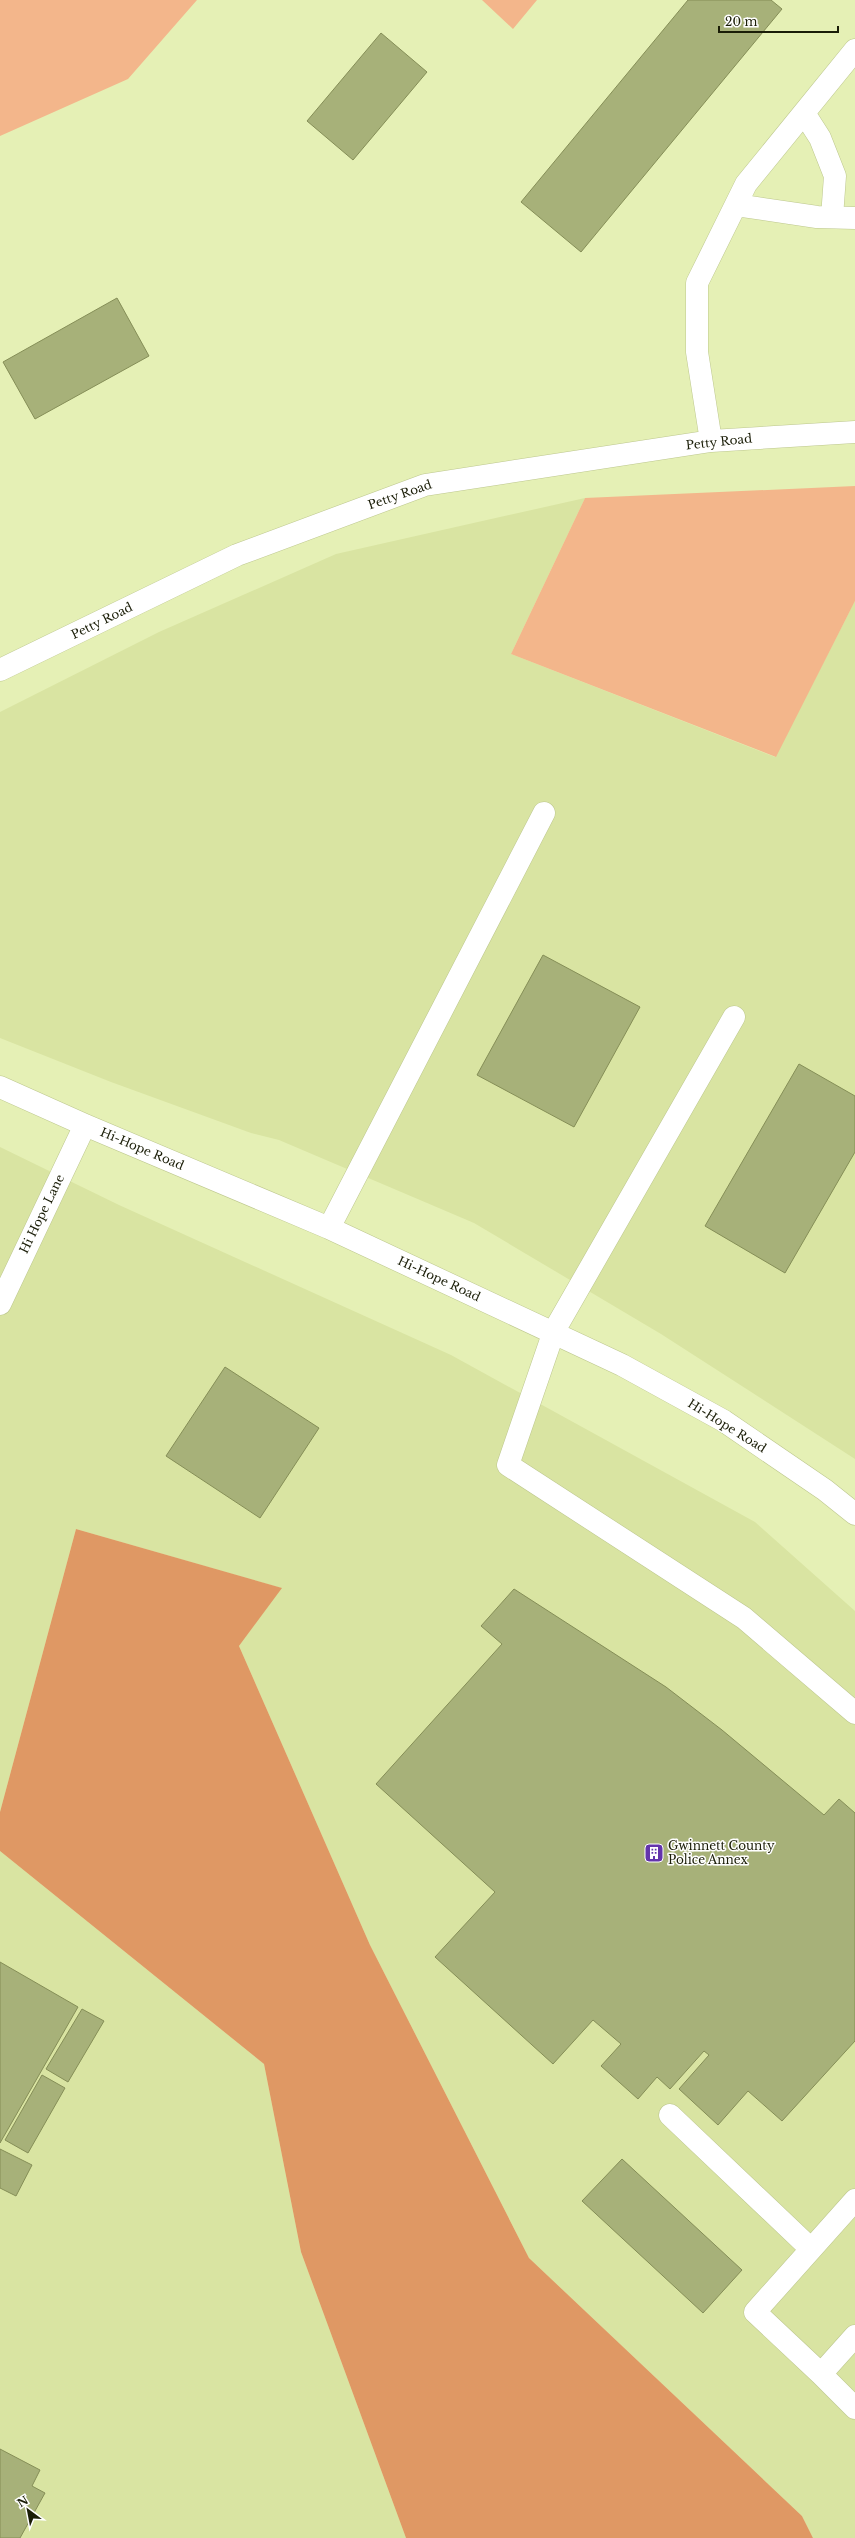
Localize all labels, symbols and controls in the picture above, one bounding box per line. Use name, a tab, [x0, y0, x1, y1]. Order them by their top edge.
scale bar	[719, 8, 838, 34]
text: 20 m	[725, 14, 757, 29]
street label: Petty Road	[685, 431, 753, 452]
street label: Petty Road	[366, 477, 434, 512]
street label: Petty Road	[69, 599, 135, 642]
street label: Hi-Hope Road	[98, 1124, 186, 1173]
street label: Hi Hope Lane	[16, 1172, 67, 1256]
street label: Hi-Hope Road	[395, 1253, 483, 1304]
street label: Hi-Hope Road	[685, 1395, 769, 1456]
place label: Gwinnett County Police Annex	[668, 1838, 775, 1867]
building icon: Gwinnett County Police Annex	[643, 1842, 665, 1864]
north arrow	[8, 2490, 48, 2530]
text: N	[15, 2492, 31, 2510]

